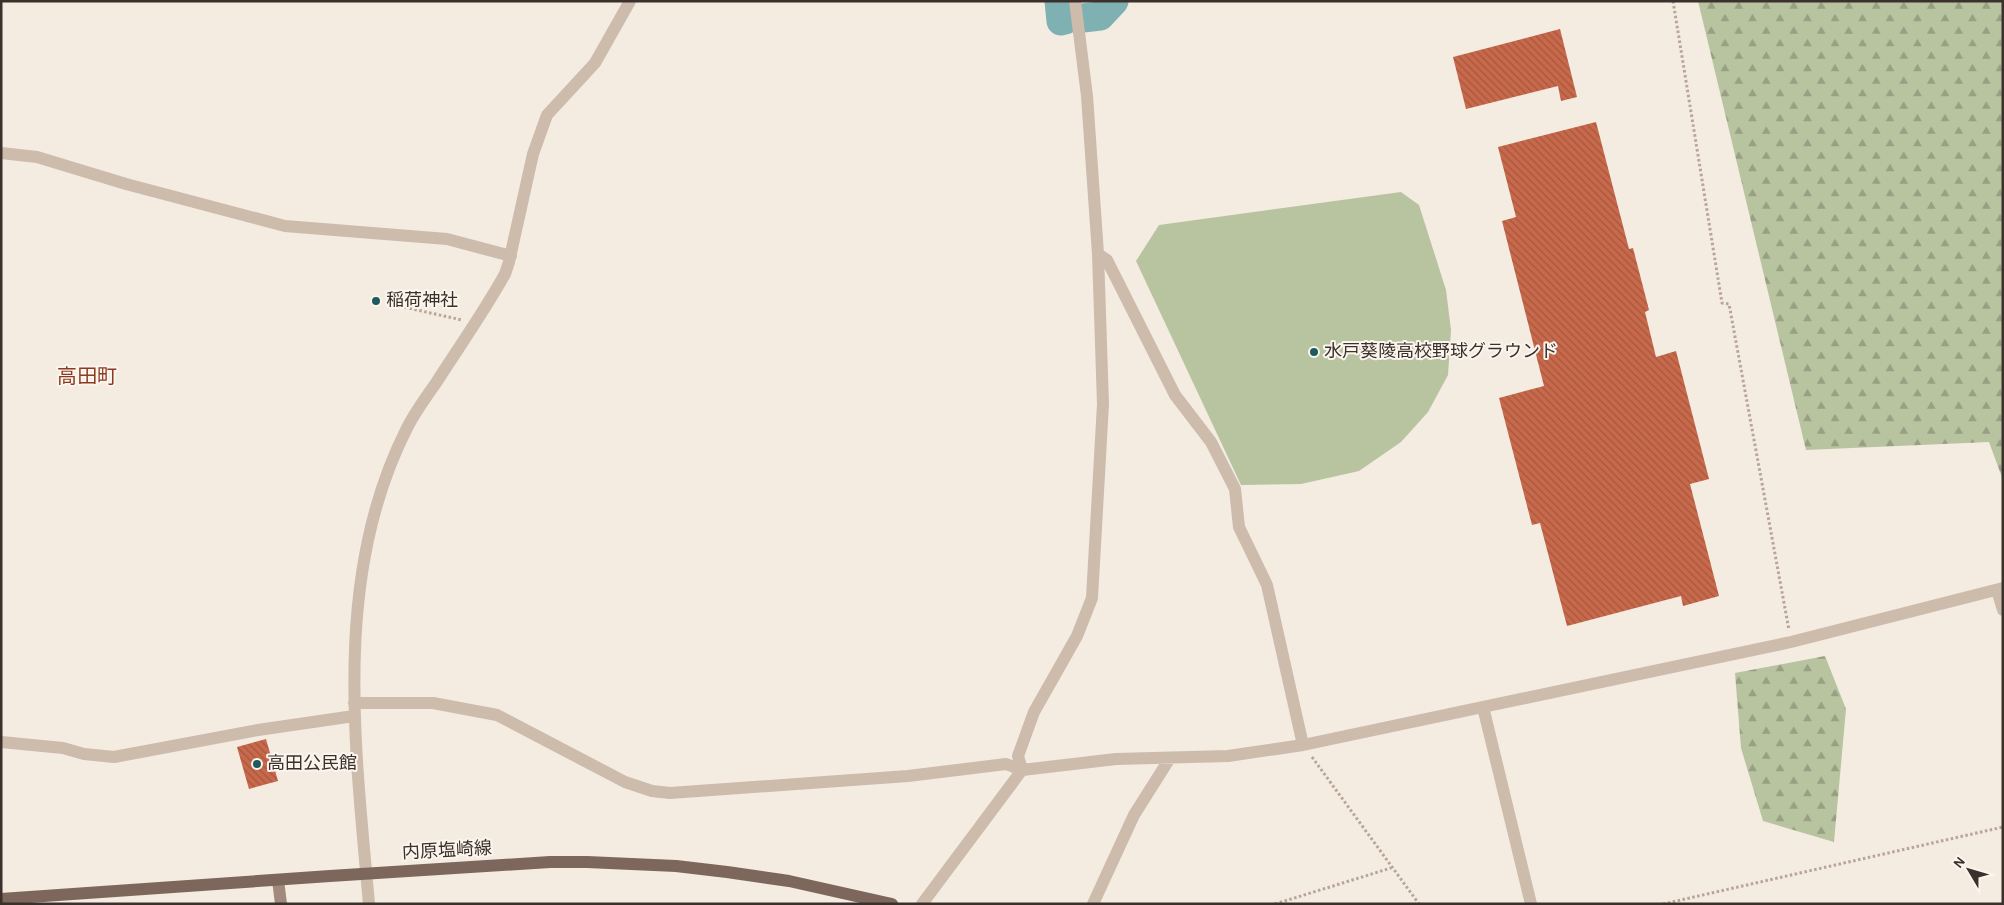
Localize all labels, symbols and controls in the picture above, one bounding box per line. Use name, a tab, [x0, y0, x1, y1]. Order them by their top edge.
place label: 稲荷神社	[386, 291, 458, 310]
marker: 稲荷神社	[370, 295, 382, 307]
place label: 水戸葵陵高校野球グラウンド	[1324, 341, 1558, 361]
marker: 水戸葵陵高校野球グラウンド	[1308, 346, 1320, 358]
district label: 高田町	[57, 366, 117, 387]
place label: 高田公民館	[267, 754, 357, 773]
marker: 高田公民館	[251, 758, 263, 770]
street label: 内原塩崎線	[401, 838, 492, 862]
north arrow	[1944, 845, 1994, 895]
text: N	[1951, 854, 1968, 871]

